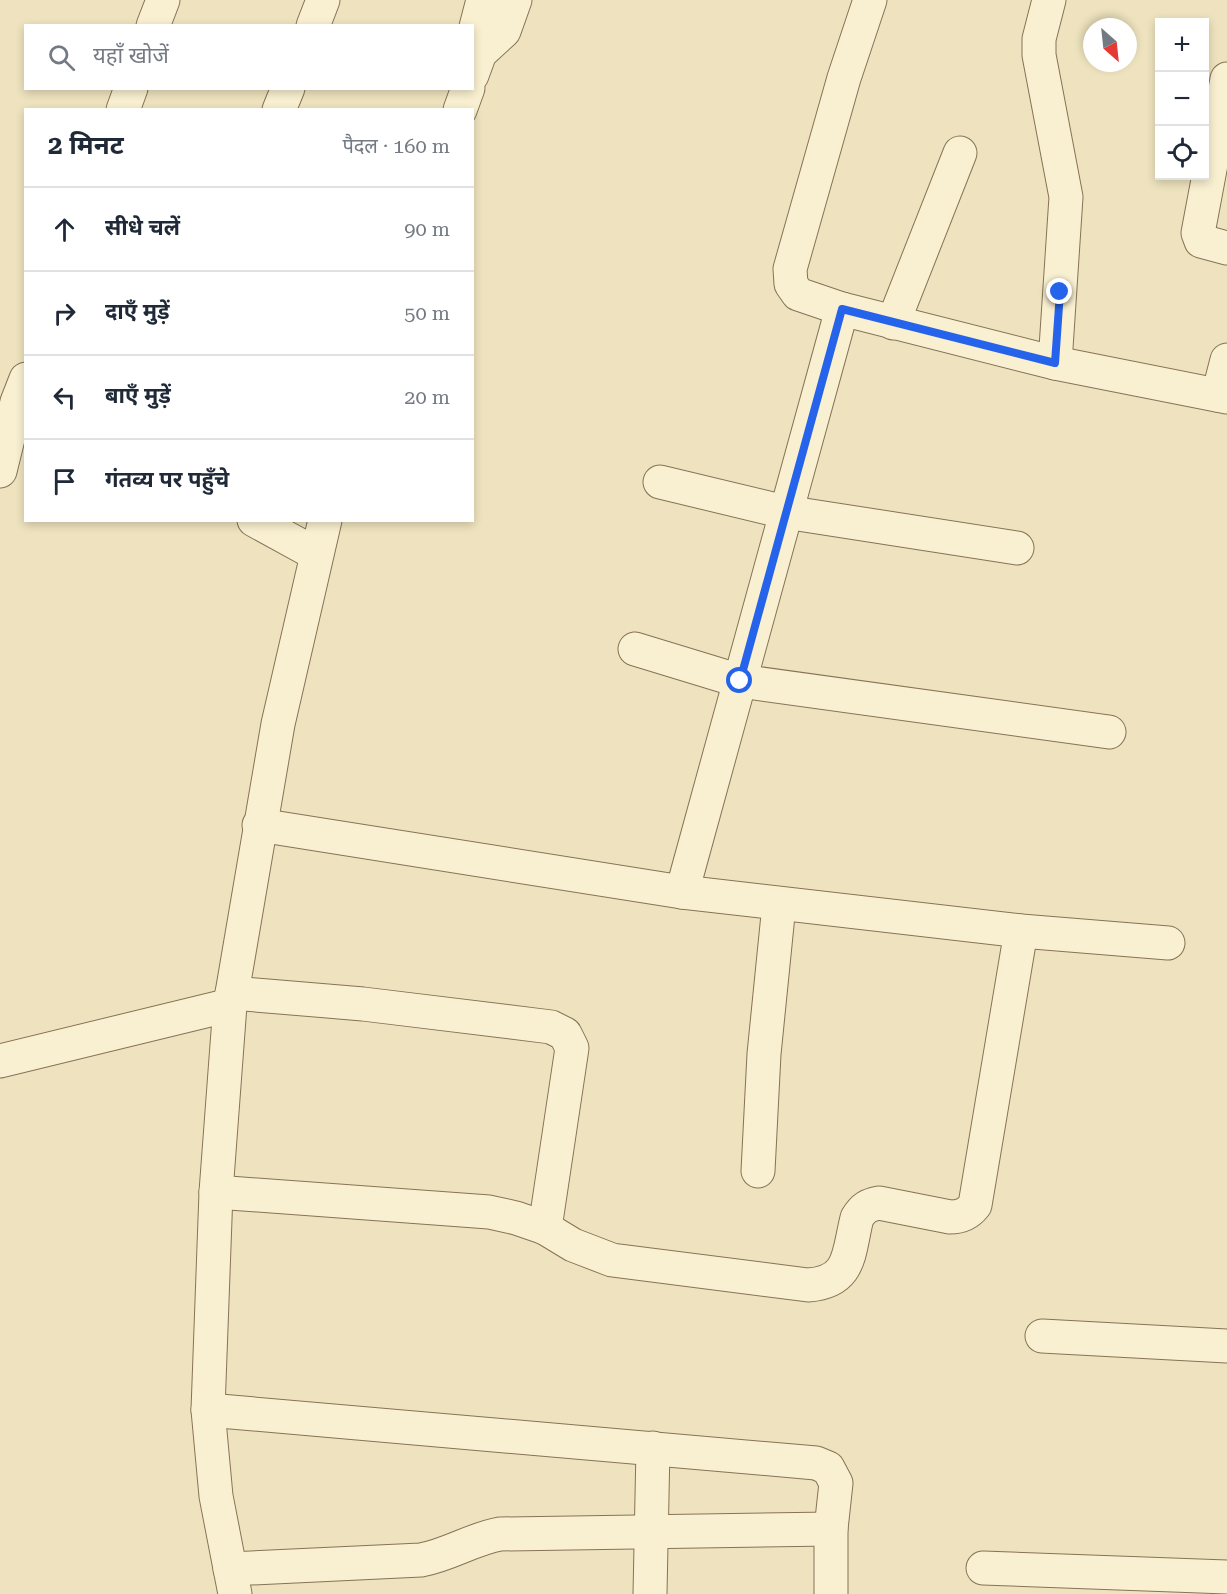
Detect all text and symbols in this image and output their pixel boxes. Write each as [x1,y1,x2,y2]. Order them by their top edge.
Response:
north arrow [1083,18,1137,72]
map controls [1155,18,1209,180]
button: + [1155,18,1209,72]
search box [24,24,474,90]
icon: search [45,41,78,74]
text: यहाँ खोजें [93,43,169,68]
button: − [1155,72,1209,126]
button: locate [1155,126,1209,180]
text: 2 मिनट [48,130,124,160]
text: पैदल · 160 m [342,134,450,158]
icon: ahead [48,213,81,246]
text: सीधे चलें [105,215,180,240]
text: 90 m [404,217,450,241]
route end [1046,278,1072,304]
icon: right [48,297,81,330]
text: दाएँ मुड़ें [105,299,170,324]
text: 50 m [404,301,450,325]
icon: left [48,381,81,414]
text: बाएँ मुड़ें [105,383,171,408]
text: 20 m [404,385,450,409]
icon: arrive [48,465,81,498]
text: गंतव्य पर पहुँचे [105,467,229,492]
route start [726,667,752,693]

